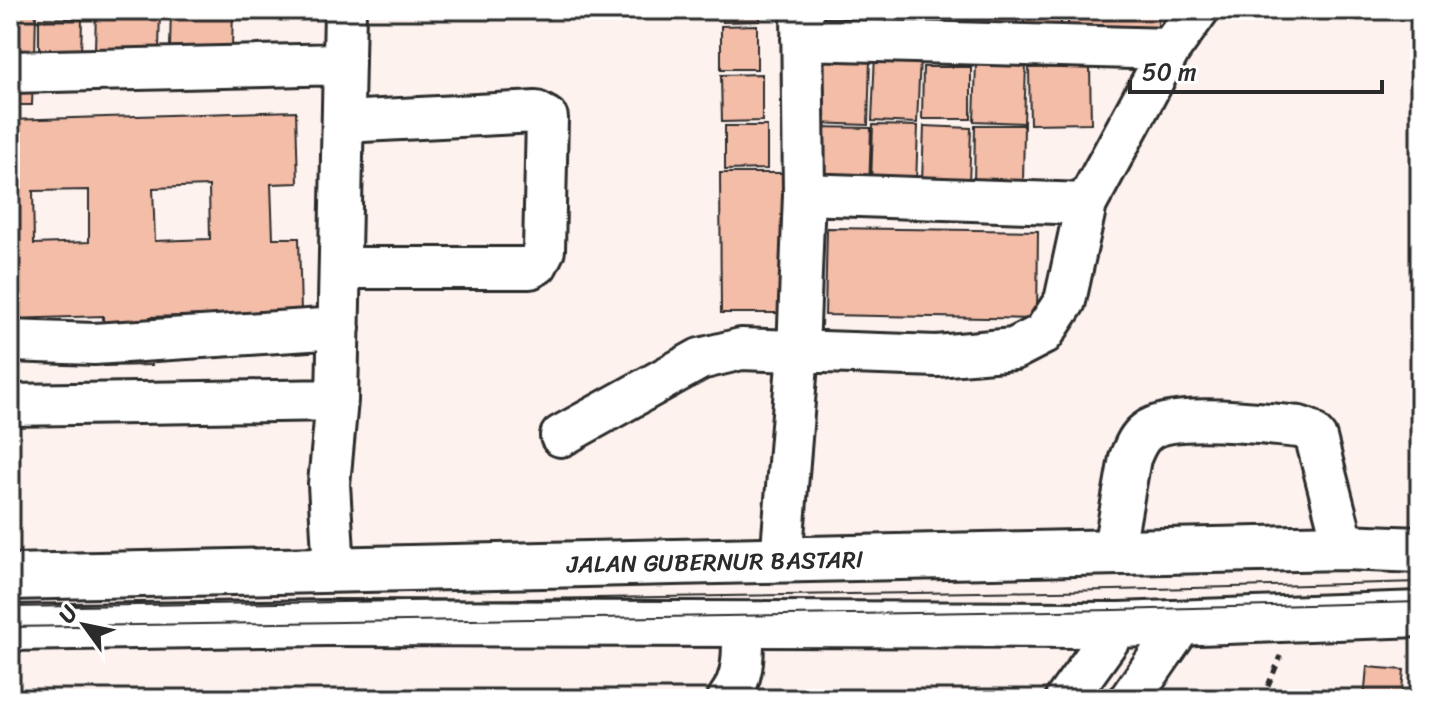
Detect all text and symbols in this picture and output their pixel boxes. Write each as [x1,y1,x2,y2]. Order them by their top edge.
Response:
scale bar [1130,44,1382,94]
text: 50 m [1142,51,1197,93]
street label: JALAN GUBERNUR BASTARI [565,538,864,586]
north arrow [44,585,124,665]
text: U [47,596,89,631]

